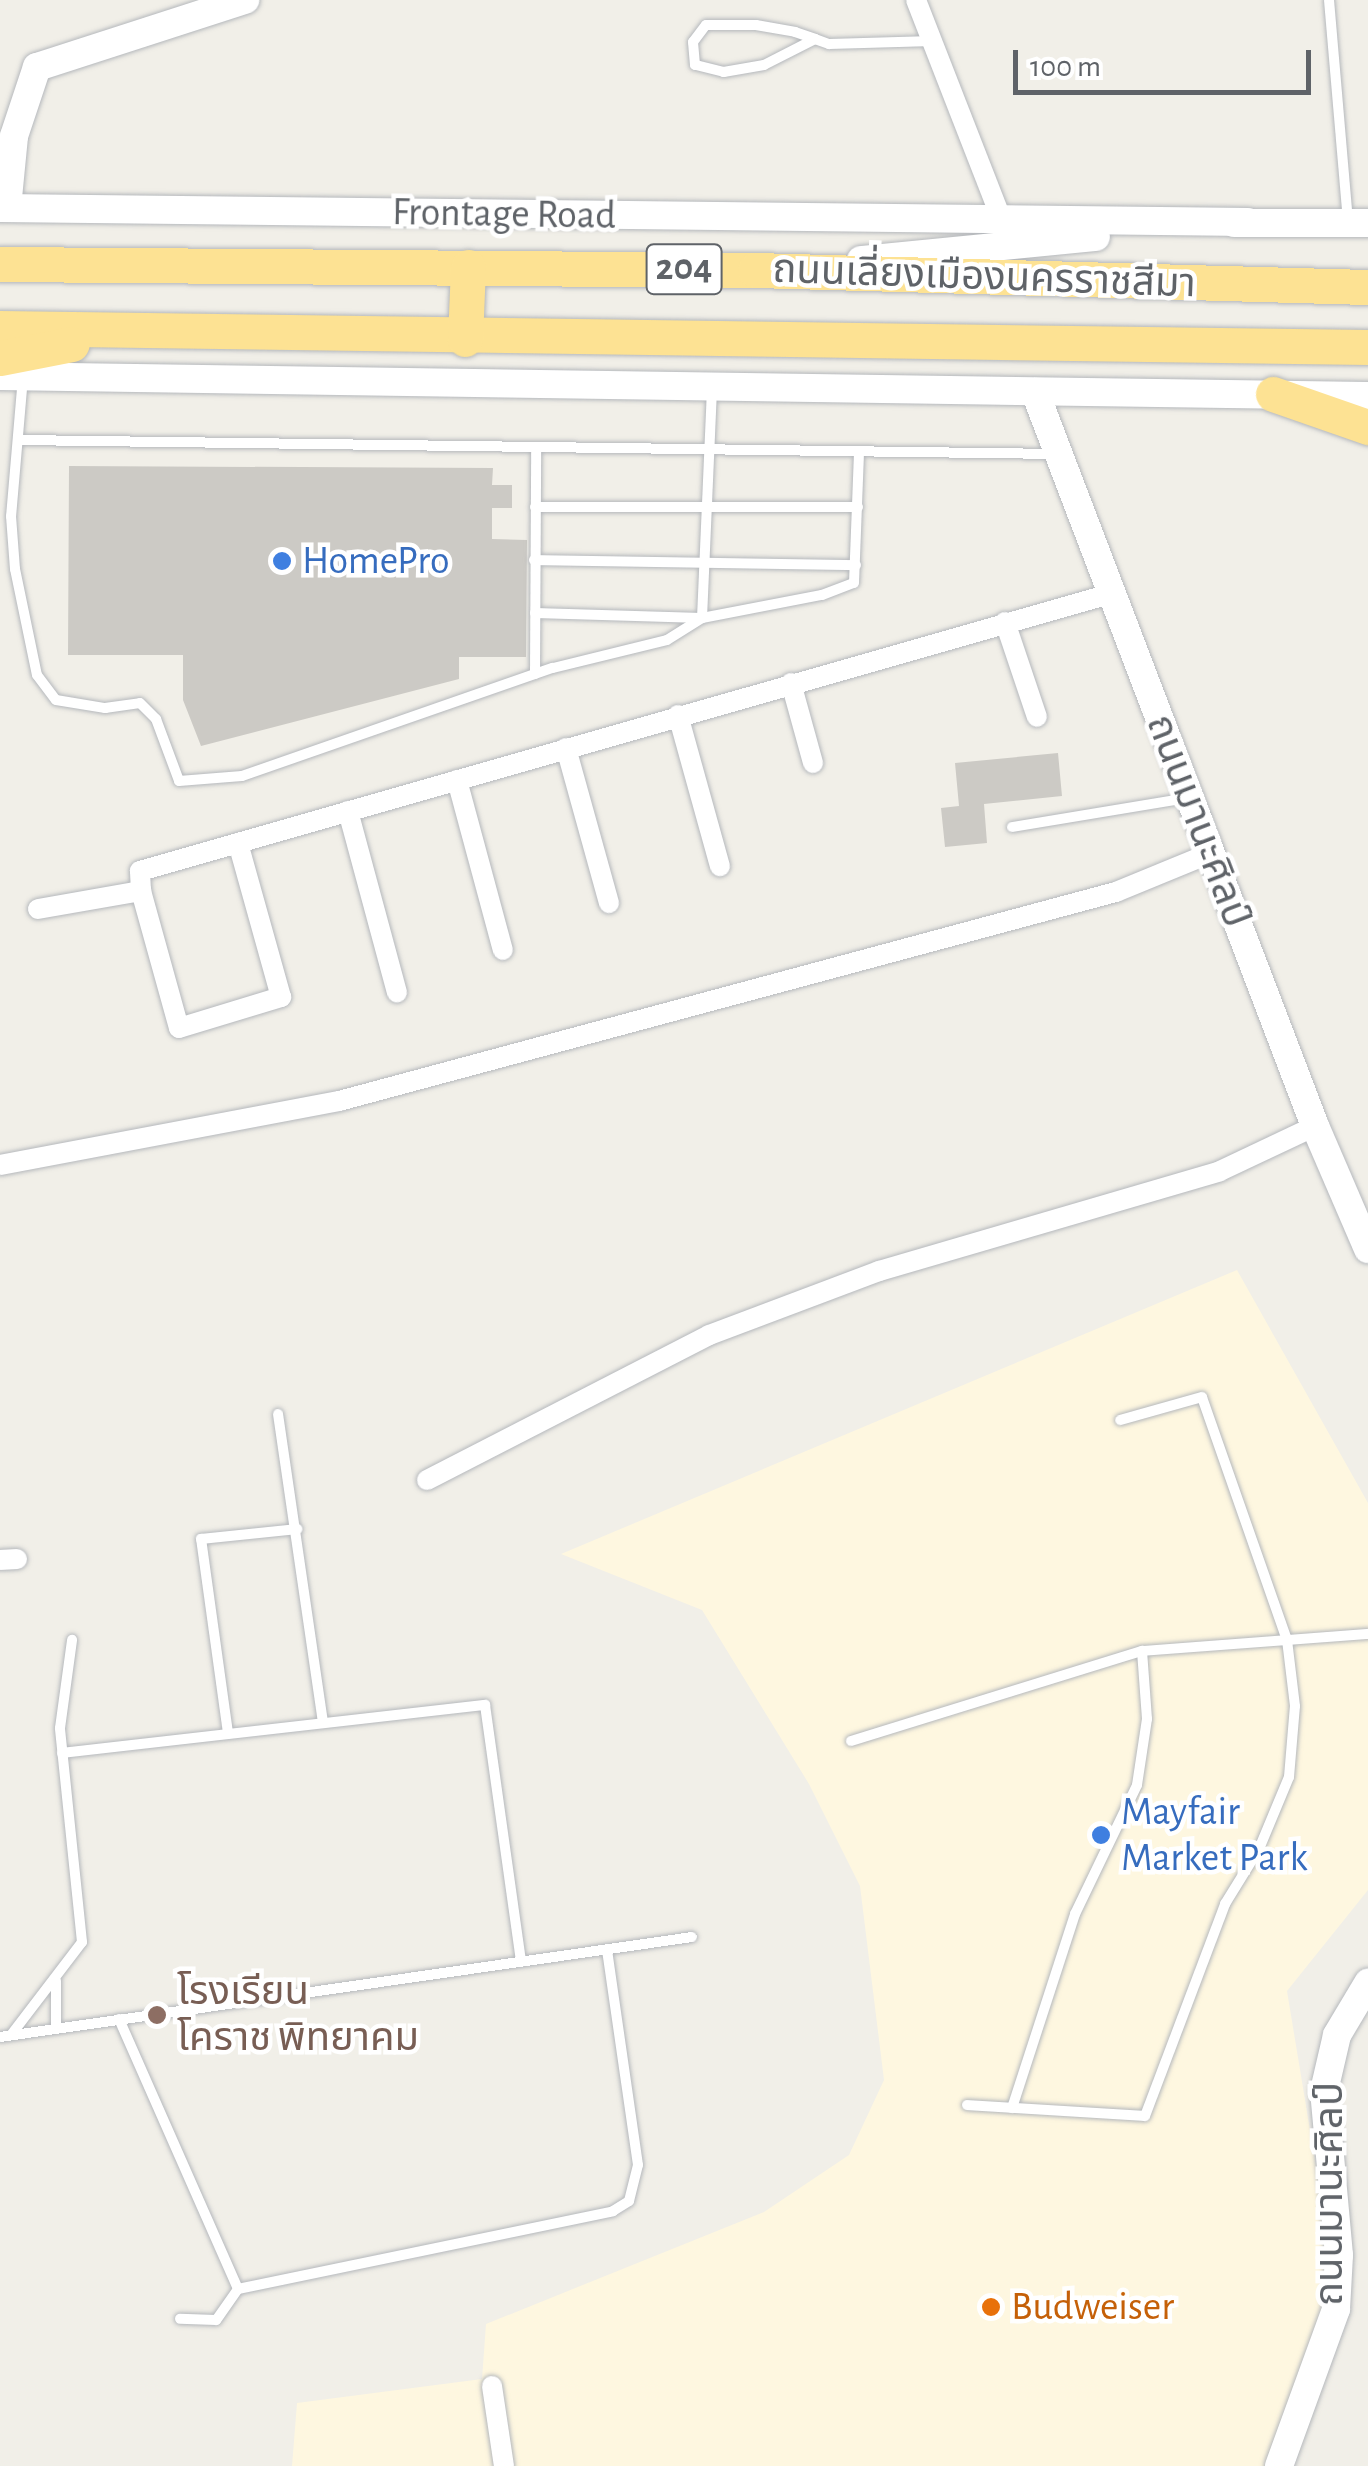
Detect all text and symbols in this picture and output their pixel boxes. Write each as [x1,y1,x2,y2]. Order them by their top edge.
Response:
scale bar [1018,30,1316,92]
text: 100 m [1030,52,1101,82]
street label: Frontage Road [392,188,616,240]
road number: 204 [644,236,724,302]
street label: ถนนเลี่ยงเมืองนครราชสีมา [772,246,1196,308]
place label: HomePro [302,537,450,585]
marker: HomePro [271,550,293,572]
street label: ถนนมานะศิลป์ [1135,708,1261,934]
place label: Mayfair Market Park [1121,1788,1308,1882]
marker: Mayfair Market Park [1090,1824,1112,1846]
place label: โรงเรียน โคราช พิทยาคม [177,1968,419,2062]
marker: โรงเรียน โคราช พิทยาคม [146,2004,168,2026]
street label: ถนนมานะศิลป์ [1306,2082,1354,2306]
place label: Budweiser [1011,2283,1174,2331]
marker: Budweiser [980,2296,1002,2318]

